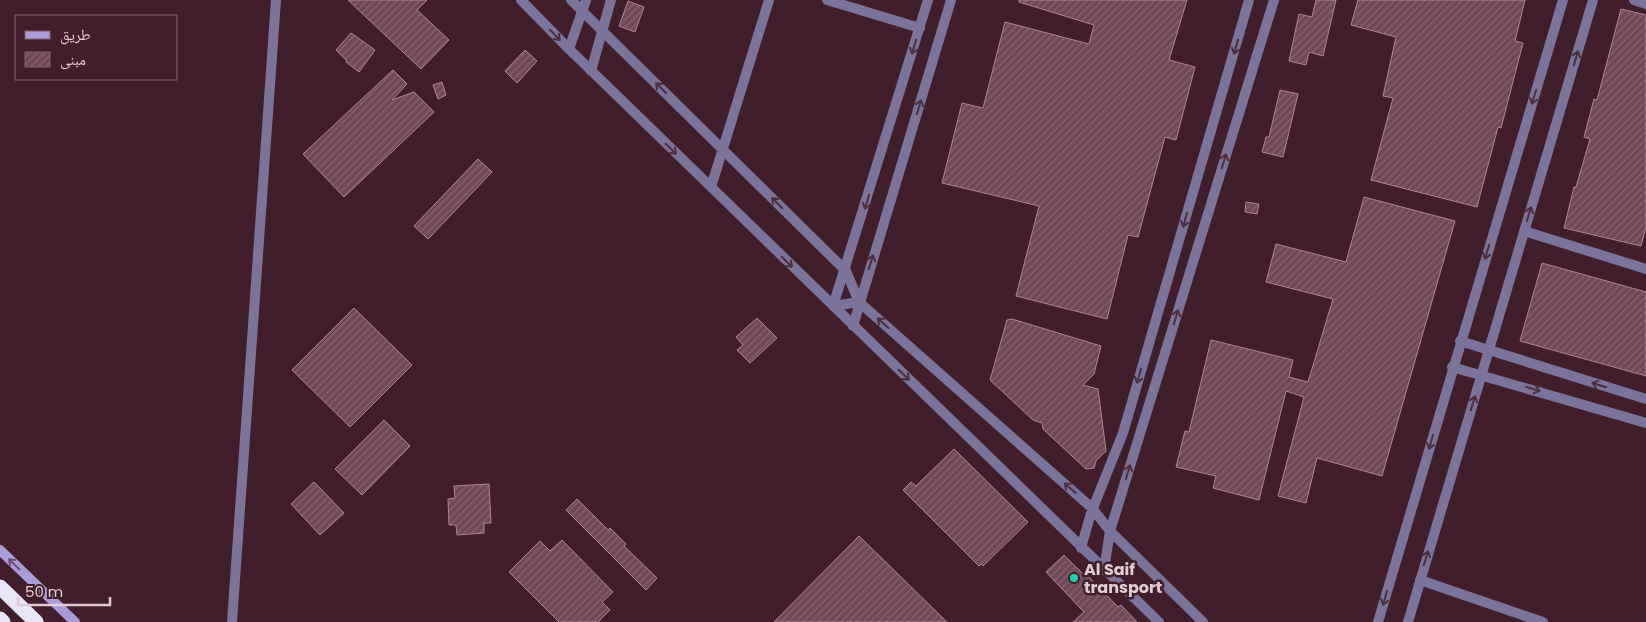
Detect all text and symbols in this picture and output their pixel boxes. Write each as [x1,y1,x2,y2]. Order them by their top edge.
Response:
legend [15,15,178,80]
text: طريق [60,24,91,45]
one-way arrow [548,29,561,41]
one-way arrow [909,38,918,54]
one-way arrow [1230,38,1240,54]
text: مبنى [60,49,86,70]
one-way arrow [1572,50,1581,66]
one-way arrow [655,82,667,94]
one-way arrow [1528,89,1538,105]
one-way arrow [914,99,924,115]
one-way arrow [664,142,676,154]
one-way arrow [1220,154,1230,170]
one-way arrow [861,194,871,210]
one-way arrow [771,197,783,209]
one-way arrow [1525,206,1535,222]
one-way arrow [1180,211,1190,227]
one-way arrow [1481,244,1491,260]
one-way arrow [867,255,877,271]
one-way arrow [781,256,794,268]
one-way arrow [1172,309,1182,325]
one-way arrow [876,317,889,329]
one-way arrow [1134,367,1144,383]
one-way arrow [898,369,910,381]
one-way arrow [1592,379,1608,389]
one-way arrow [1525,385,1541,395]
one-way arrow [1468,395,1478,411]
one-way arrow [1425,433,1435,449]
one-way arrow [1124,464,1134,480]
one-way arrow [1064,483,1077,494]
one-way arrow [1421,551,1431,567]
one-way arrow [8,558,21,570]
place label: Al Saif transport [1084,558,1162,599]
marker: Al Saif transport [1068,572,1080,584]
scale bar [18,574,110,606]
text: 50 m [25,581,63,602]
one-way arrow [1380,589,1390,605]

